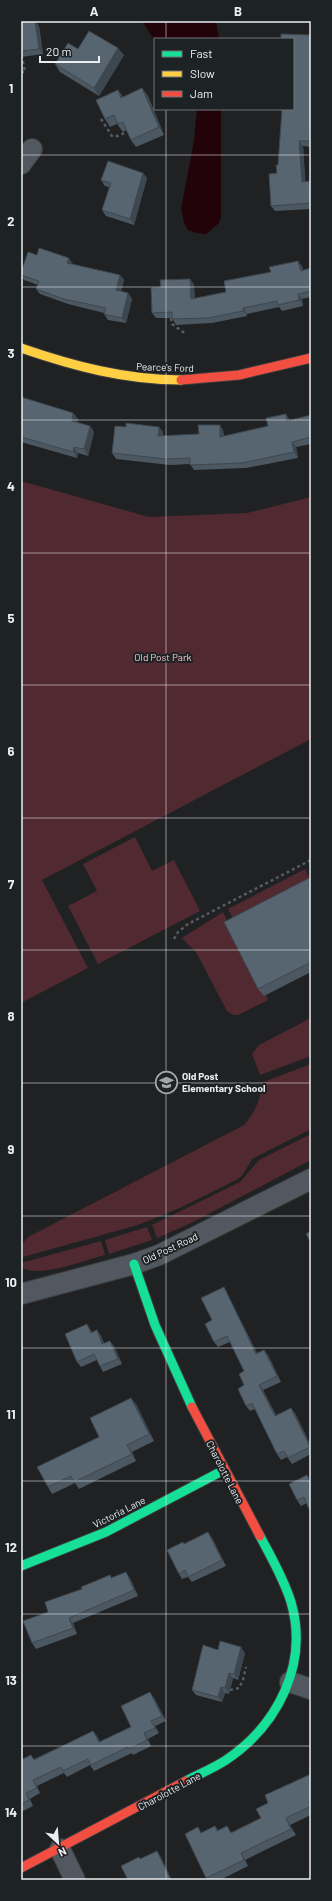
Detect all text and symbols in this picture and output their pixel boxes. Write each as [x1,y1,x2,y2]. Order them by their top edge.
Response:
text: A [90,3,99,19]
text: B [234,3,242,19]
scale bar [40,38,99,64]
legend [154,38,294,110]
text: 20 m [46,44,72,58]
text: Fast [190,46,213,60]
text: Slow [190,66,215,80]
text: 1 [9,80,13,96]
text: Jam [190,86,213,100]
text: 2 [7,213,15,229]
text: 3 [7,345,15,361]
street label: Pearce's Ford [136,360,194,374]
text: 4 [7,478,15,494]
text: 5 [7,610,15,626]
park label: Old Post Park [134,651,192,663]
text: 6 [8,743,15,759]
text: 7 [8,876,15,892]
text: 8 [7,1008,15,1024]
school or university icon: Old Post Elementary School [153,1069,179,1095]
place label: Old Post Elementary School [182,1070,265,1094]
text: 9 [8,1141,15,1157]
street label: Old Post Road [140,1230,200,1266]
text: 10 [5,1274,17,1290]
text: 11 [6,1406,16,1422]
street label: Charolotte Lane [204,1438,246,1506]
street label: Victoria Lane [91,1494,147,1530]
text: 12 [5,1539,17,1555]
text: 13 [5,1672,17,1688]
street label: Charolotte Lane [136,1769,202,1813]
text: 14 [5,1804,17,1820]
north arrow [38,1823,78,1863]
text: N [56,1845,69,1860]

